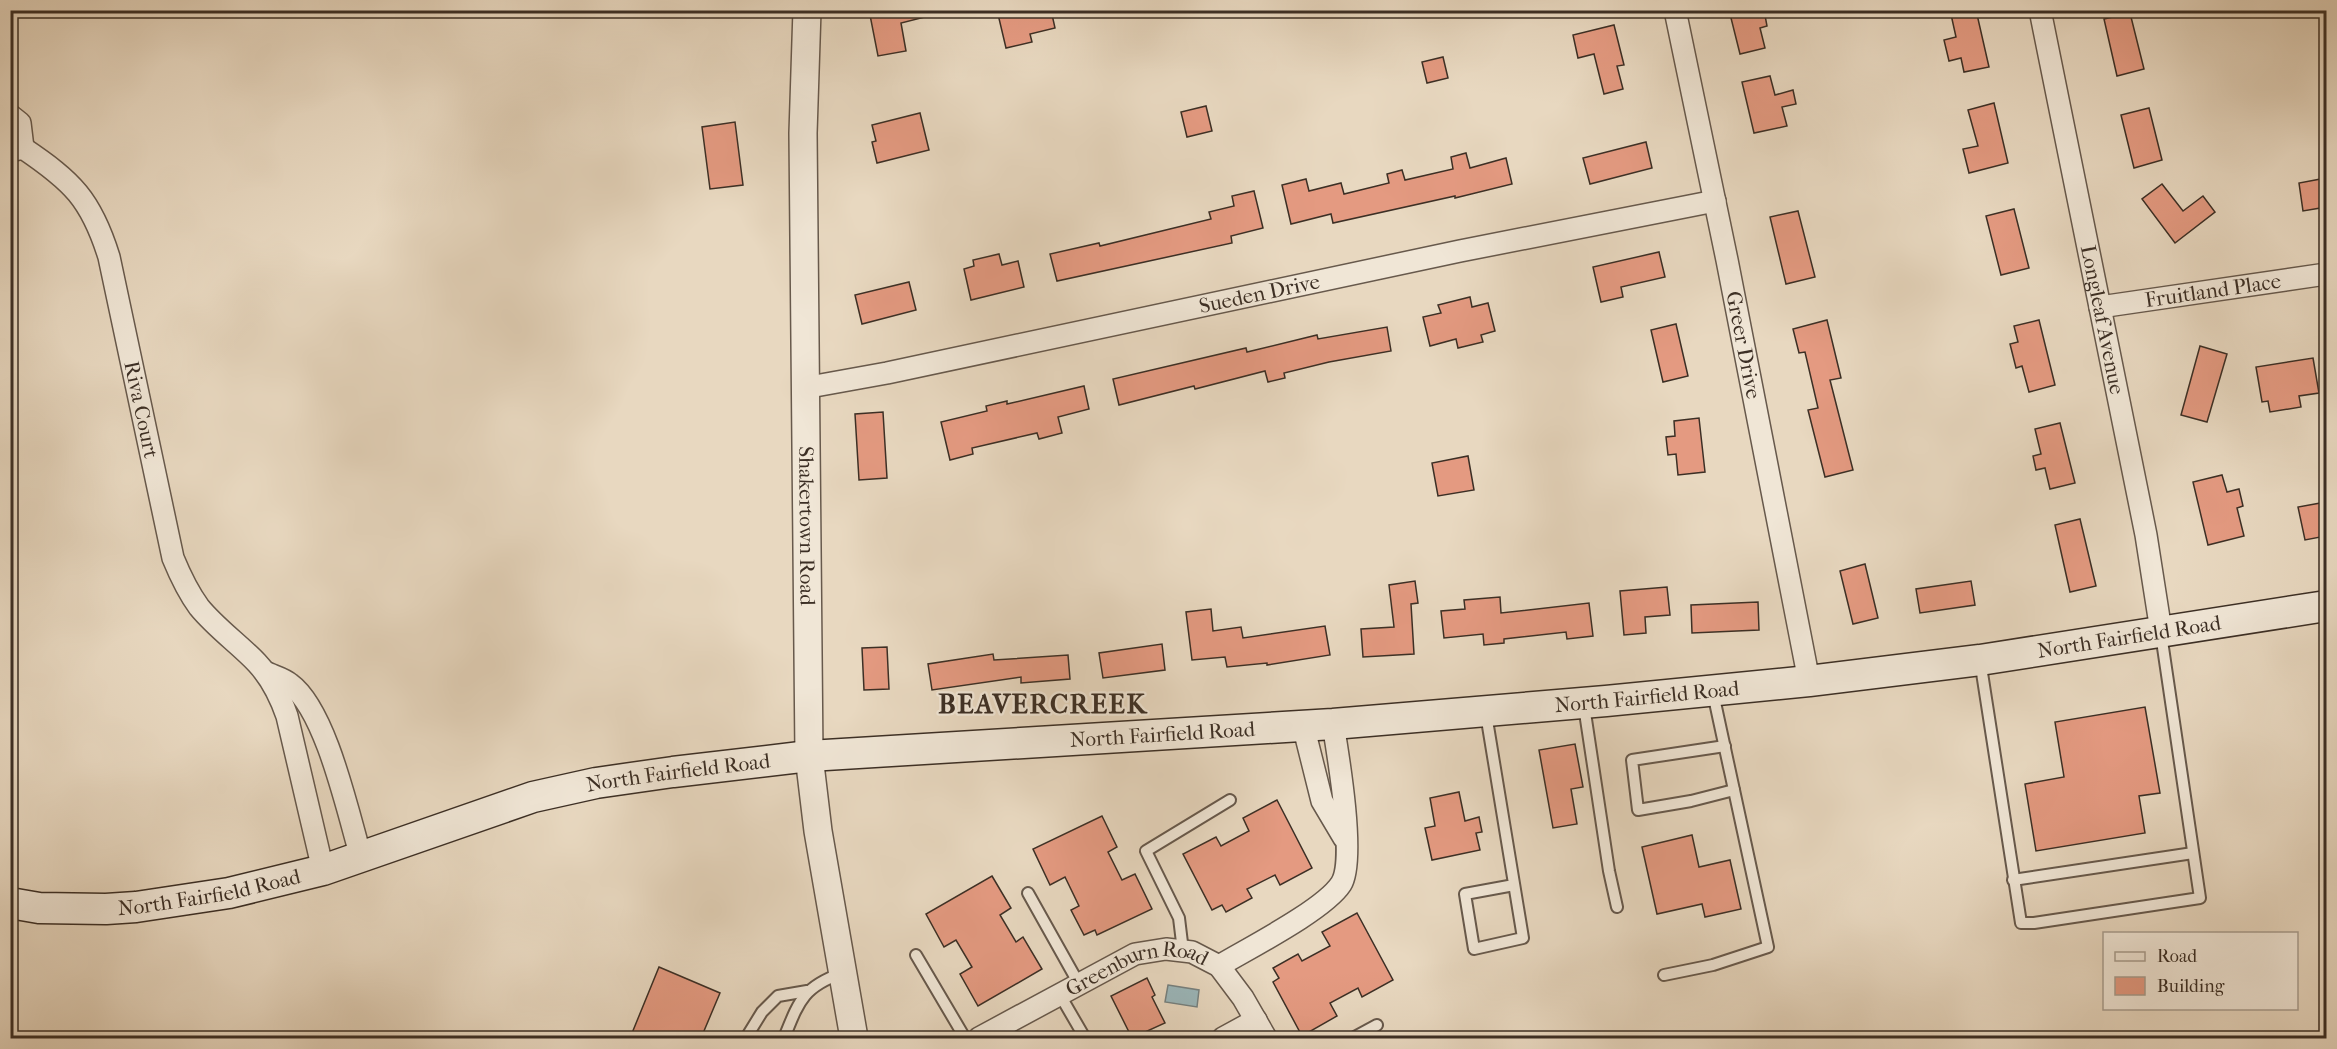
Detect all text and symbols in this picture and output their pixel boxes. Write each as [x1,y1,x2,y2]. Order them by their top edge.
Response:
street label: Longleaf Avenue [2076,243,2129,396]
street label: Sueden Drive [1197,269,1322,318]
street label: Fruitland Place [2143,269,2282,312]
street label: Greer Drive [1721,289,1766,401]
street label: Riva Court [119,359,164,461]
street label: Shakertown Road [794,446,820,606]
street label: North Fairfield Road [2036,610,2223,663]
street label: North Fairfield Road [1554,676,1741,717]
district label: BEAVERCREEK [938,688,1149,720]
street label: North Fairfield Road [1069,717,1256,752]
street label: North Fairfield Road [584,749,772,797]
street label: North Fairfield Road [117,864,303,920]
legend [2103,932,2298,1010]
street label: Greenburn Road [1061,937,1213,1001]
text: Road [2157,946,2197,967]
text: Building [2157,976,2225,997]

